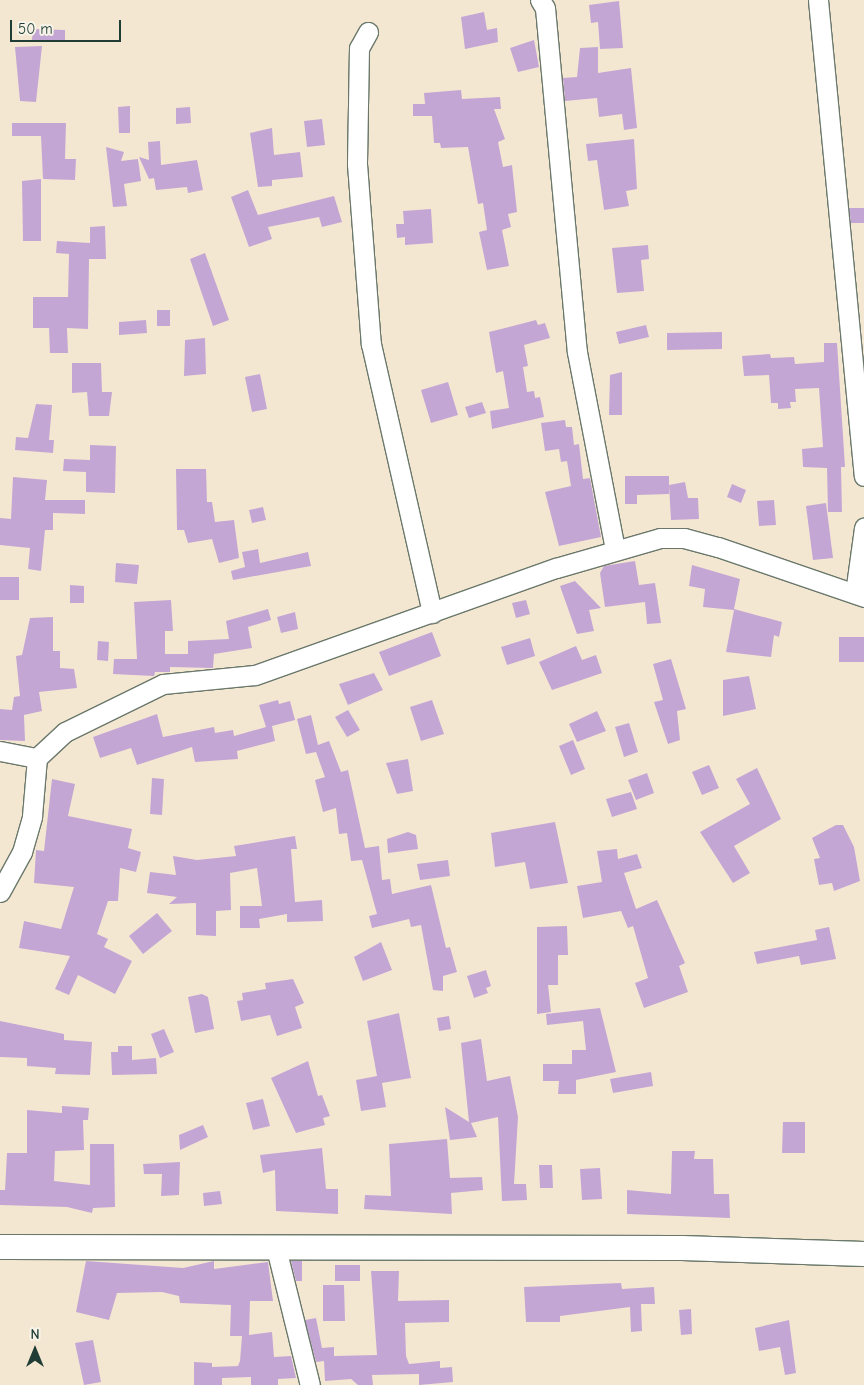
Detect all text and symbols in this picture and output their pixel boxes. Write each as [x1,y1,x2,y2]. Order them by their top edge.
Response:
scale bar [12,10,124,42]
text: 50 m [18,20,53,38]
north arrow [10,1325,60,1375]
text: N [30,1326,40,1343]

